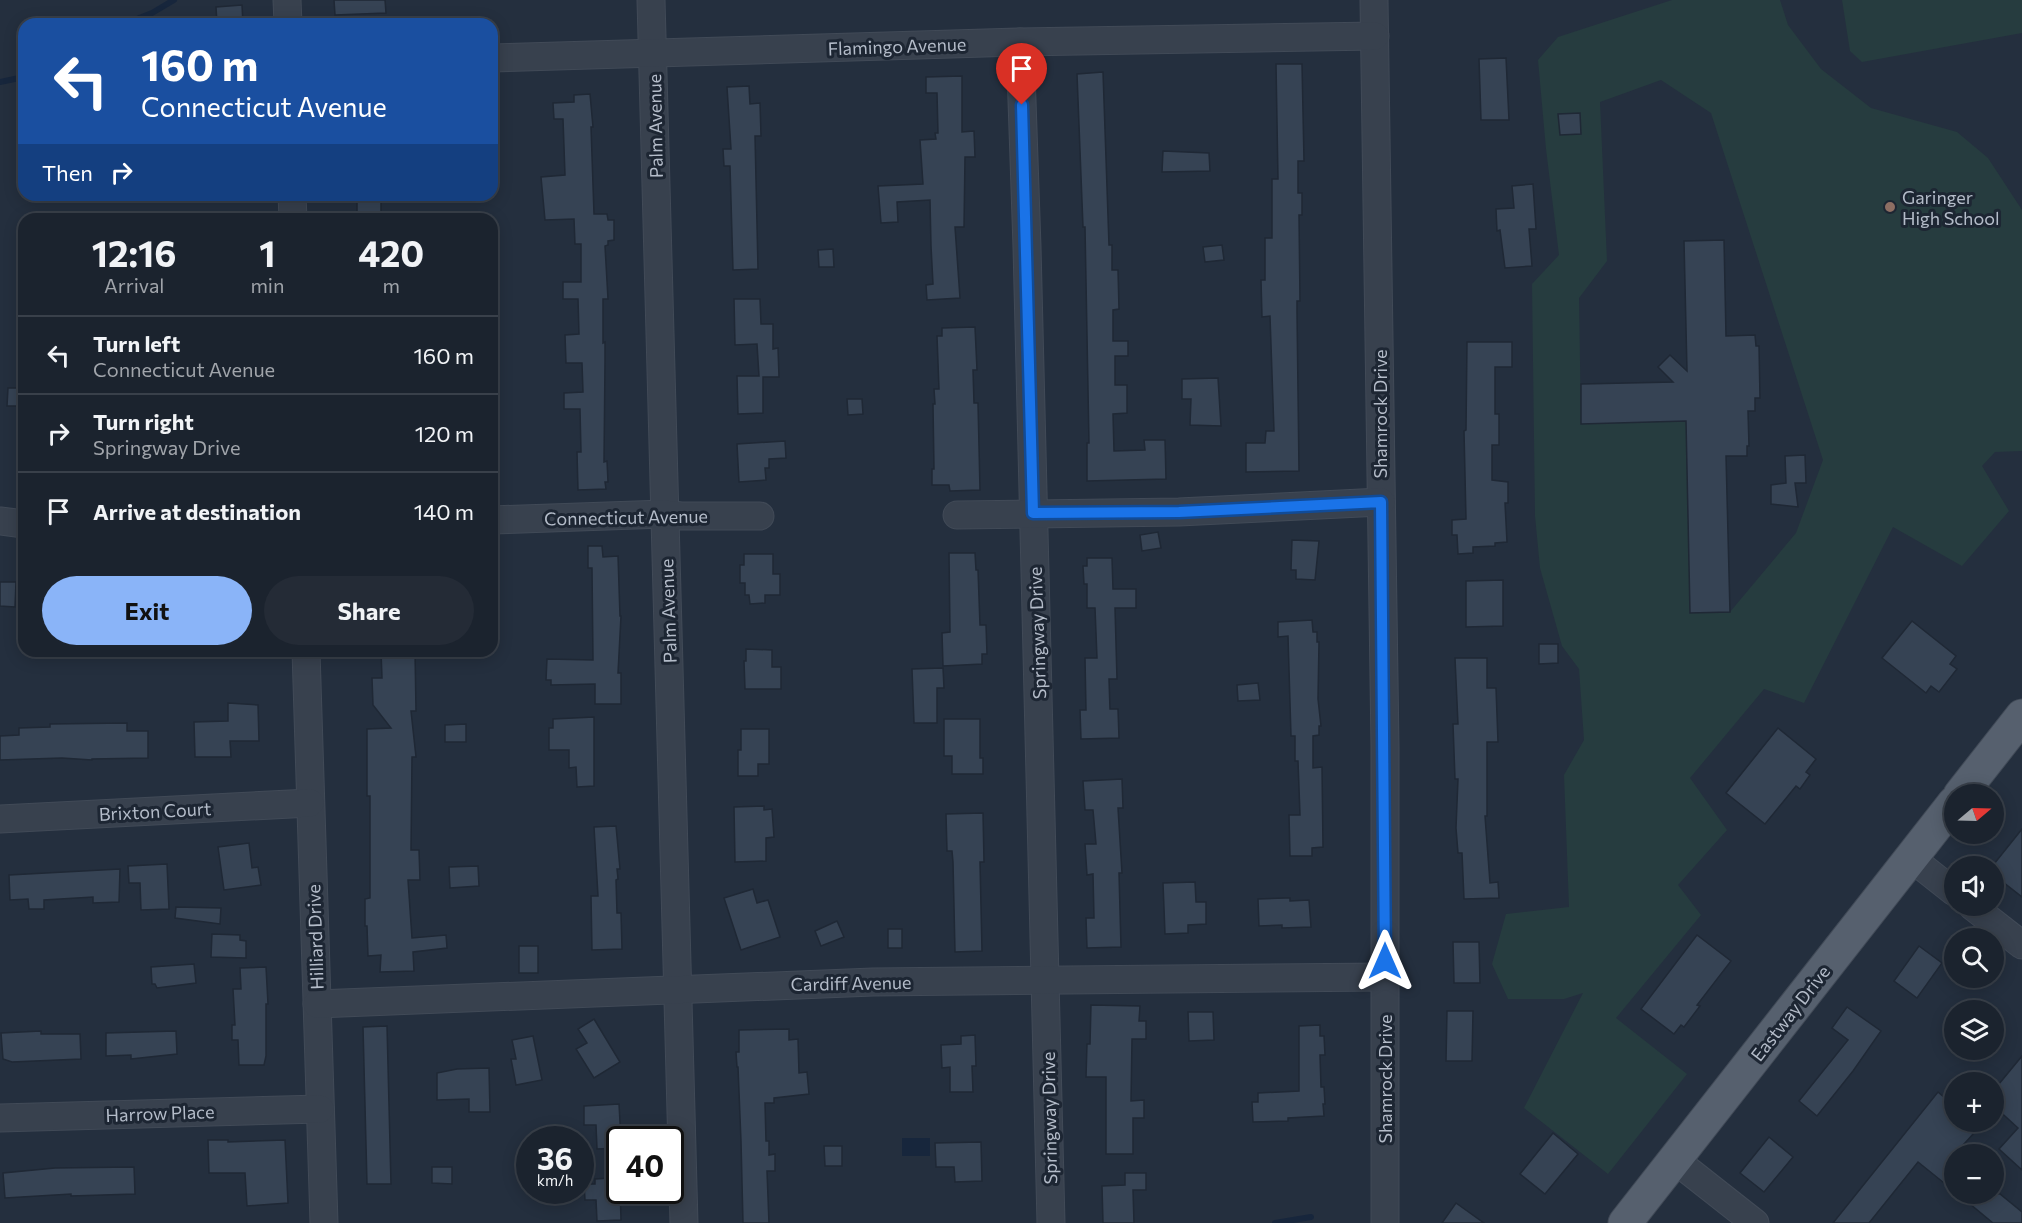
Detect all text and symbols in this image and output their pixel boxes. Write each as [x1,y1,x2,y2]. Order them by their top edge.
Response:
street label: Flamingo Avenue [827,33,967,59]
text: 160 m [141,38,259,90]
icon: left [42,42,120,120]
pin [996,43,1047,105]
icon: arrive [1005,52,1038,85]
street label: Palm Avenue [643,74,667,178]
text: Connecticut Avenue [141,90,387,123]
icon: right [105,156,138,189]
text: Then [42,159,93,186]
place label: Garinger High School [1902,186,2000,229]
marker: Garinger High School [1883,200,1897,214]
text: 12:16 [92,230,177,274]
text: 1 [259,230,276,274]
text: 420 [358,230,424,274]
text: Arrival [104,273,164,297]
text: min [250,273,284,297]
text: m [382,273,400,297]
text: Turn left [93,330,180,357]
icon: left [42,339,75,372]
text: 160 m [413,342,474,369]
street label: Shamrock Drive [1369,349,1391,479]
text: Connecticut Avenue [93,357,275,381]
text: Turn right [93,408,194,435]
icon: right [42,417,75,450]
text: 120 m [415,420,474,447]
text: Springway Drive [93,435,241,459]
icon: arrive [42,495,75,528]
text: Arrive at destination [93,498,301,525]
text: 140 m [414,498,474,525]
street label: Connecticut Avenue [544,505,708,529]
street label: Palm Avenue [655,558,681,664]
street label: Springway Drive [1024,566,1050,700]
button: Exit [42,576,252,645]
button: Share [264,576,474,645]
north arrow [1944,784,2004,844]
map controls [1944,784,2004,1204]
street label: Brixton Court [98,797,212,825]
button: sound [1944,856,2004,916]
street label: Hilliard Drive [302,884,328,990]
button: search [1944,928,2004,988]
position arrow [1353,929,1417,993]
street label: Eastway Drive [1746,961,1834,1065]
street label: Cardiff Avenue [790,971,912,995]
button: layers [1944,1000,2004,1060]
street label: Shamrock Drive [1374,1014,1396,1144]
street label: Springway Drive [1037,1051,1061,1185]
button: + [1944,1072,2004,1132]
street label: Harrow Place [105,1100,215,1126]
speed limit sign: 40 [606,1126,684,1204]
text: 36 [537,1139,573,1176]
button: − [1944,1144,2004,1204]
text: km/h [537,1171,573,1189]

